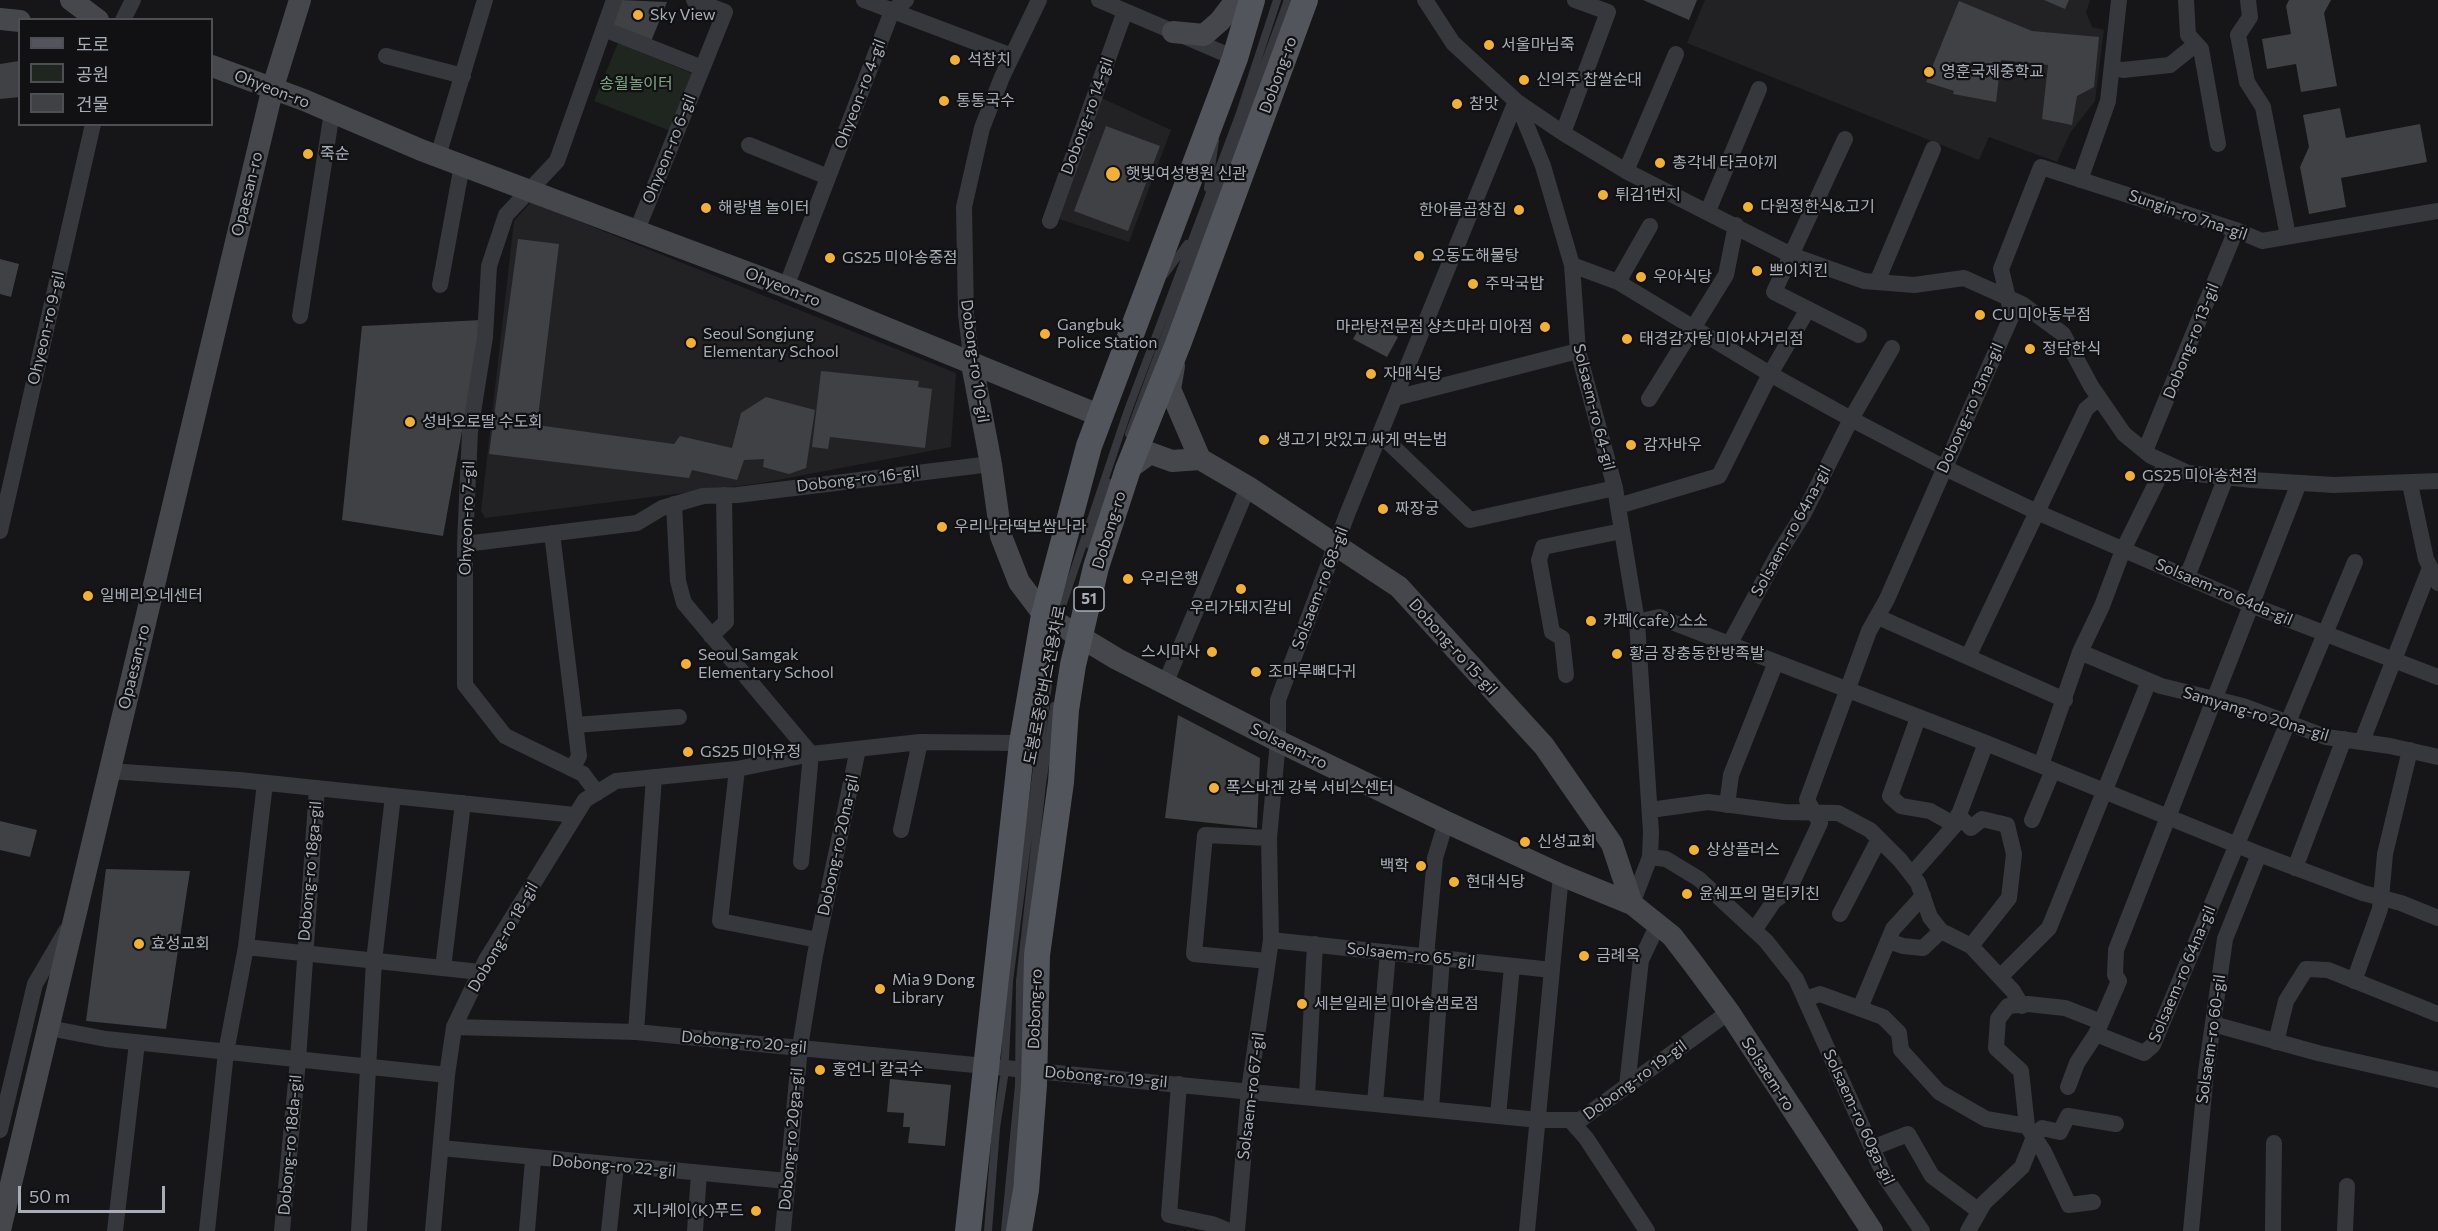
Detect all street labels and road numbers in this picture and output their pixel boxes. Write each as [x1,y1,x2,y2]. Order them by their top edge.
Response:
street label: Dobong-ro [1255,34,1301,116]
street label: Ohyeon-ro 4-gil [830,36,890,152]
street label: Dobong-ro 14-gil [1057,55,1117,177]
street label: Ohyeon-ro [231,66,313,112]
street label: Ohyeon-ro 6-gil [638,92,700,206]
street label: Opaesan-ro [227,150,267,238]
street label: Sungin-ro 7na-gil [2126,186,2250,244]
street label: Ohyeon-ro [742,263,824,311]
street label: Ohyeon-ro 9-gil [24,269,68,387]
street label: Dobong-ro 13-gil [2159,280,2223,402]
street label: Dobong-ro 10-gil [957,298,993,424]
street label: Dobong-ro 13na-gil [1933,340,2007,476]
street label: Solsaem-ro 64-gil [1569,342,1619,472]
street label: Ohyeon-ro 7-gil [455,460,479,576]
street label: Dobong-ro 16-gil [796,462,920,496]
street label: Solsaem-ro 64na-gil [1747,462,1835,600]
street label: Dobong-ro [1088,489,1130,571]
street label: Solsaem-ro 68-gil [1288,524,1352,652]
street label: Solsaem-ro 64da-gil [2153,554,2295,630]
road number: 51 [1074,587,1104,611]
street label: Dobong-ro 15-gil [1405,595,1501,699]
street label: 도봉로중앙버스전용차로 [1020,604,1070,766]
street label: Opaesan-ro [114,623,154,711]
street label: Samyang-ro 20na-gil [2181,683,2331,745]
street label: Solsaem-ro [1247,719,1331,773]
street label: Dobong-ro 20na-gil [814,773,862,917]
street label: Dobong-ro 18ga-gil [294,800,326,942]
street label: Dobong-ro 18-gil [464,879,542,995]
street label: Solsaem-ro 64na-gil [2144,903,2220,1045]
street label: Solsaem-ro 65-gil [1346,939,1476,971]
street label: Dobong-ro [1024,969,1046,1049]
street label: Solsaem-ro 60-gil [2192,973,2230,1105]
street label: Dobong-ro 20-gil [680,1027,808,1057]
street label: Solsaem-ro 67-gil [1234,1031,1268,1161]
street label: Solsaem-ro [1737,1034,1799,1114]
street label: Dobong-ro 19-gil [1579,1036,1691,1124]
street label: Solsaem-ro 60ga-gil [1819,1046,1899,1188]
street label: Dobong-ro 19-gil [1044,1062,1168,1092]
street label: Dobong-ro 20ga-gil [775,1067,807,1211]
street label: Dobong-ro 18da-gil [274,1074,306,1216]
street label: Dobong-ro 22-gil [551,1151,677,1181]

